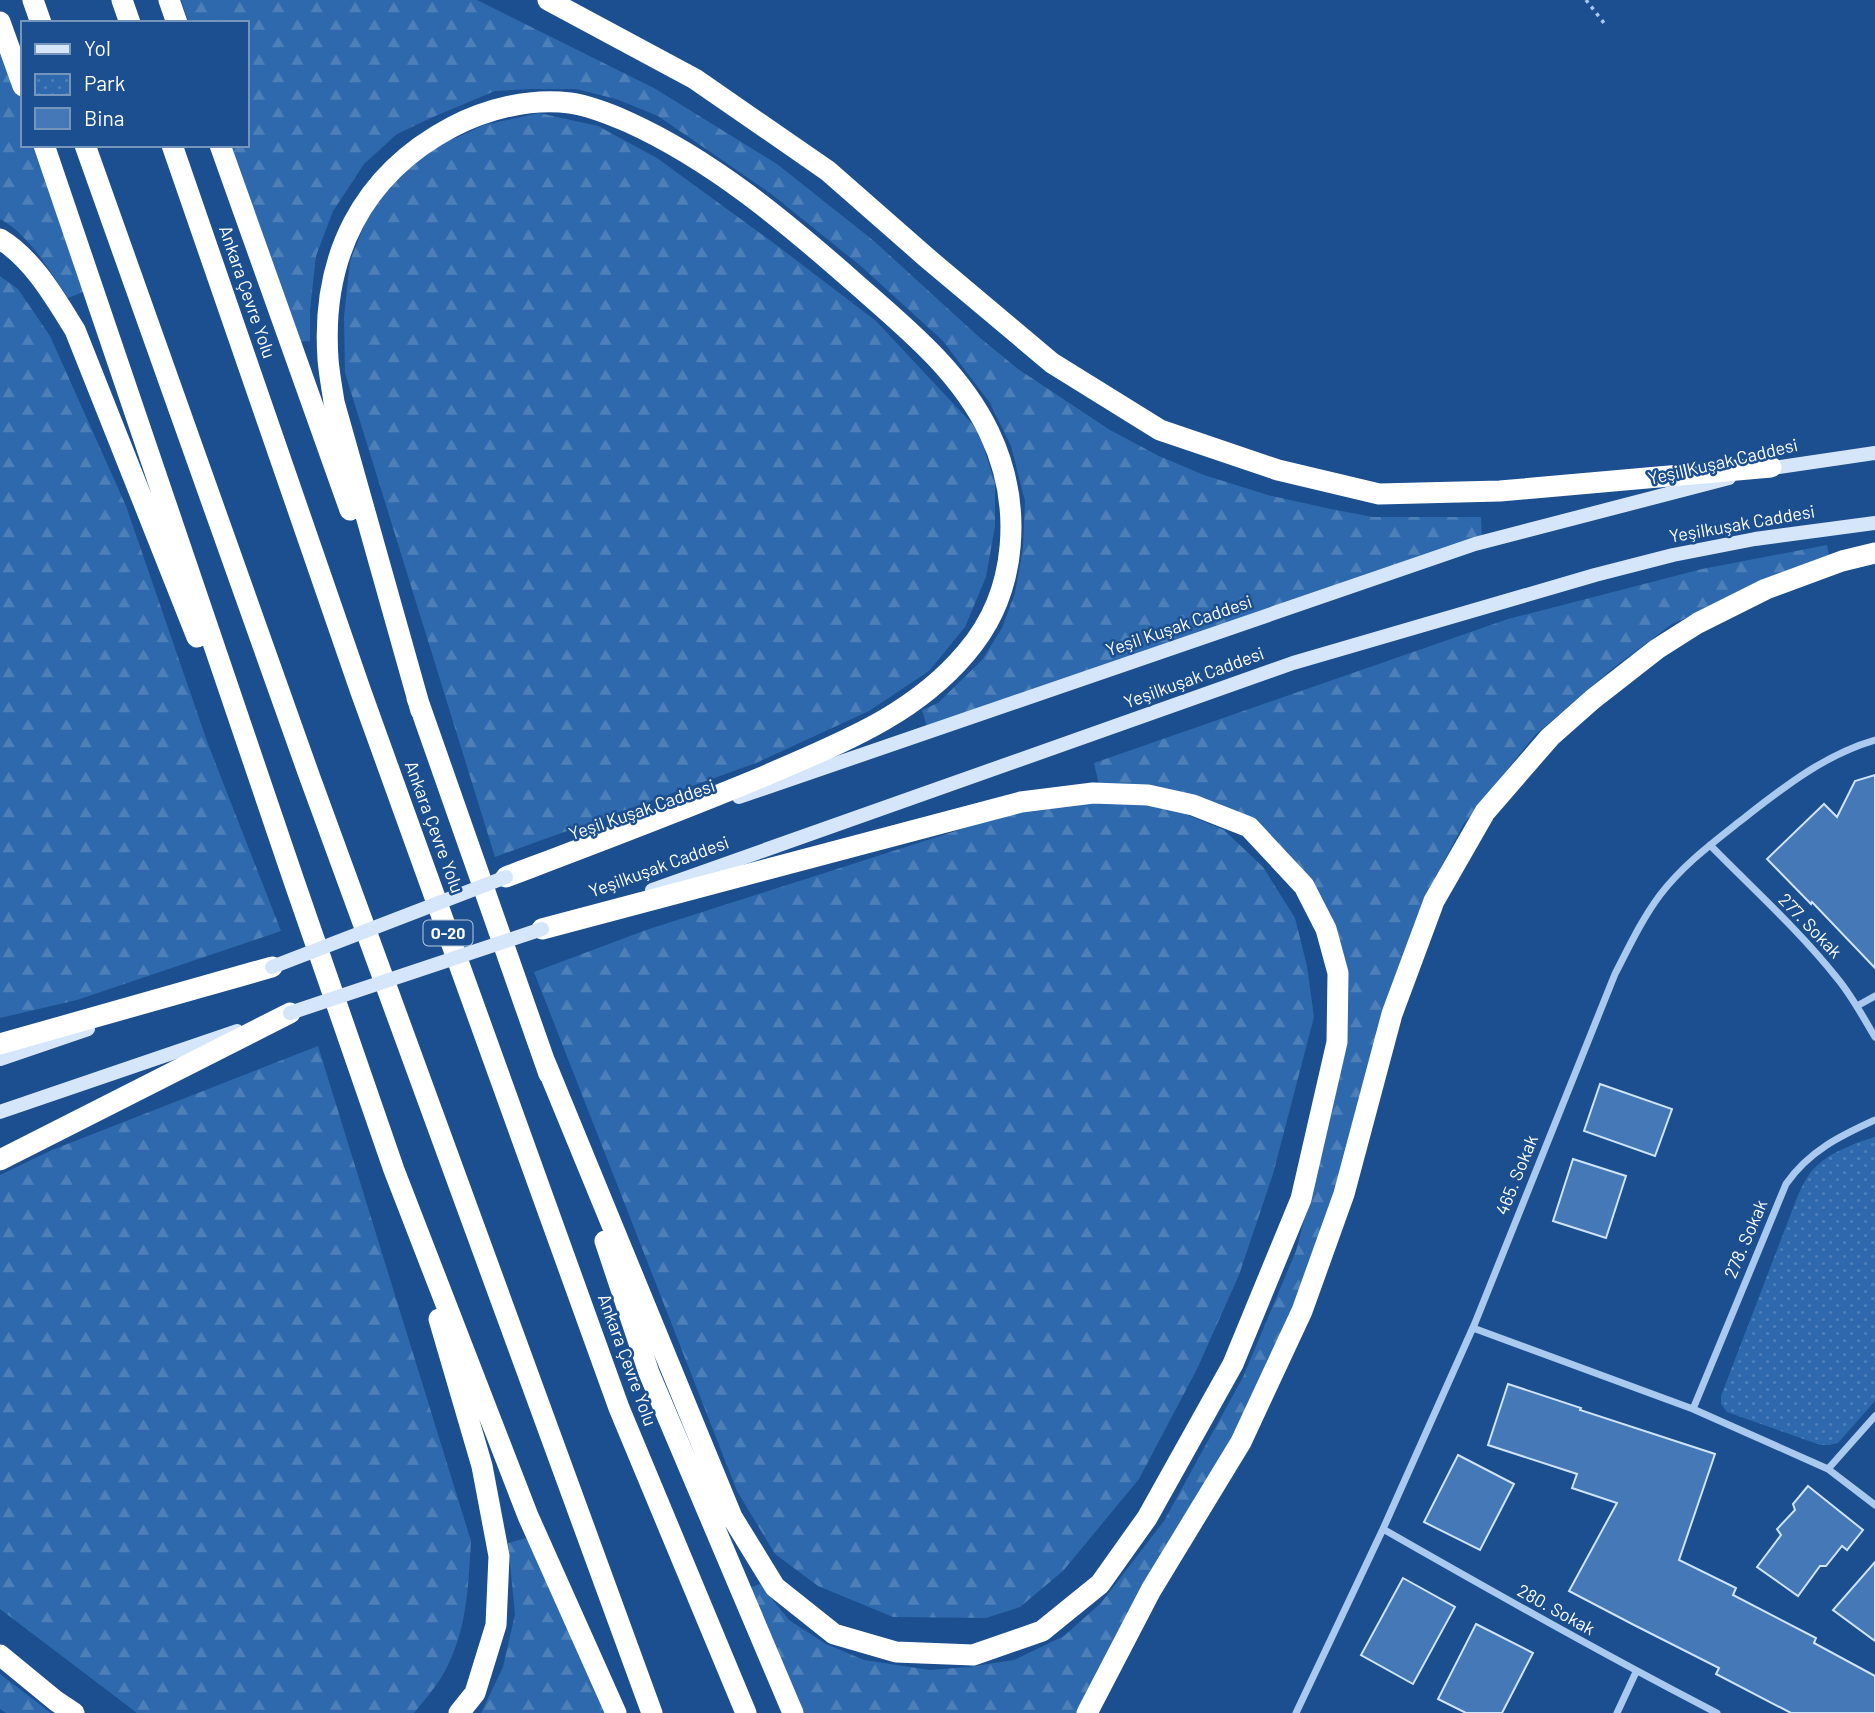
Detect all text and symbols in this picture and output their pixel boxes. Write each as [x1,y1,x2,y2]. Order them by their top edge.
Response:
legend [21,21,248,147]
text: Yol [84,35,111,60]
text: Park [84,70,125,95]
text: Bina [84,105,125,130]
street label: Ankara Çevre Yolu [215,222,281,361]
street label: Yeşil Kuşak Caddesi [1646,433,1800,489]
street label: Yeşilkuşak Caddesi [1667,499,1816,547]
street label: Yeşil Kuşak Caddesi [1103,590,1255,660]
street label: Yeşilkuşak Caddesi [1121,641,1267,713]
street label: Ankara Çevre Yolu [401,758,469,896]
street label: Yeşil Kuşak Caddesi [566,774,718,844]
street label: Yeşilkuşak Caddesi [586,830,732,902]
street label: 277. Sokak [1774,888,1847,962]
road number: O-20 [424,920,472,945]
street label: 465. Sokak [1490,1131,1542,1218]
street label: 278. Sokak [1719,1196,1772,1281]
street label: Ankara Çevre Yolu [594,1291,662,1429]
street label: 280. Sokak [1514,1579,1599,1639]

